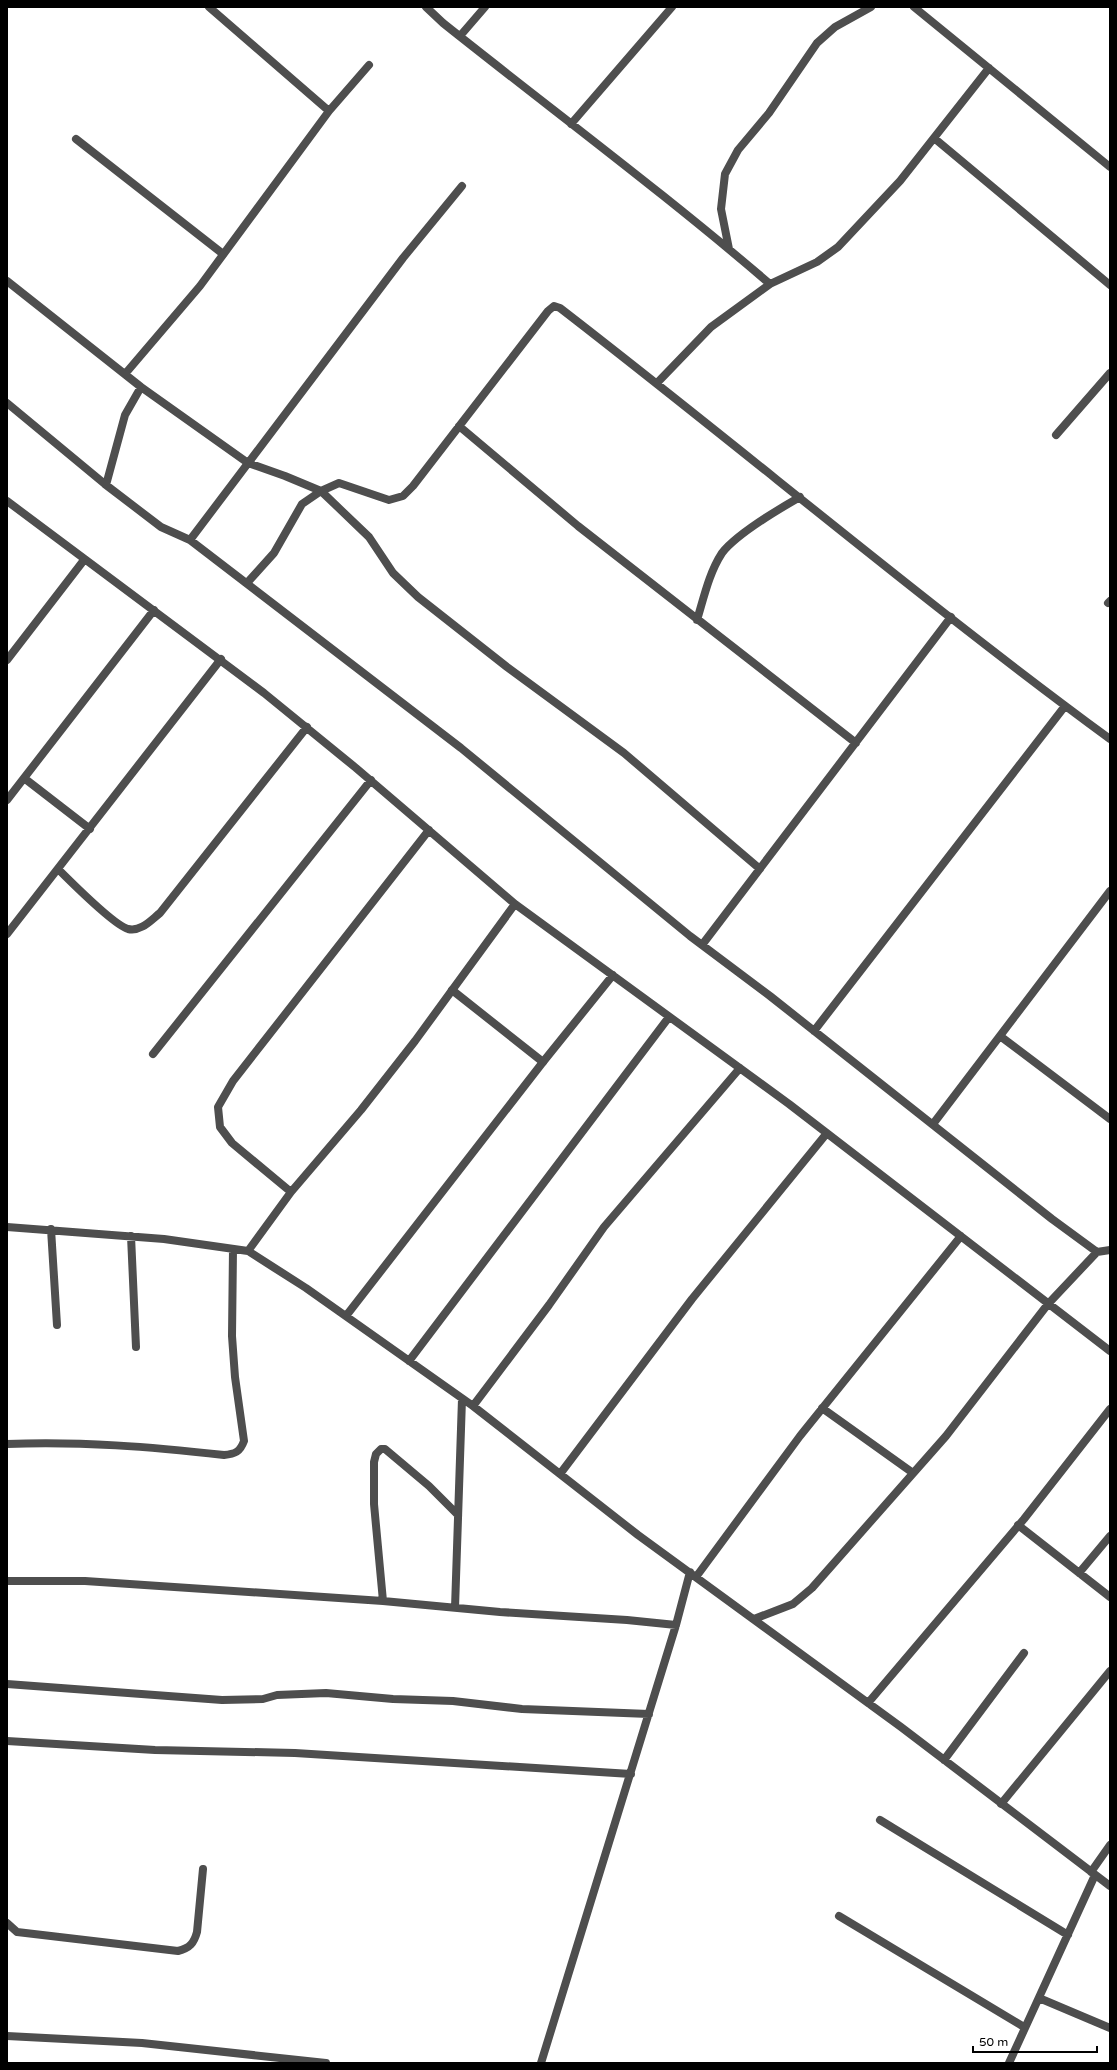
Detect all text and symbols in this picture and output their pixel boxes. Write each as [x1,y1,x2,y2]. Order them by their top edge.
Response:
scale bar [973,2028,1097,2054]
text: 50 m [979,2035,1008,2049]

